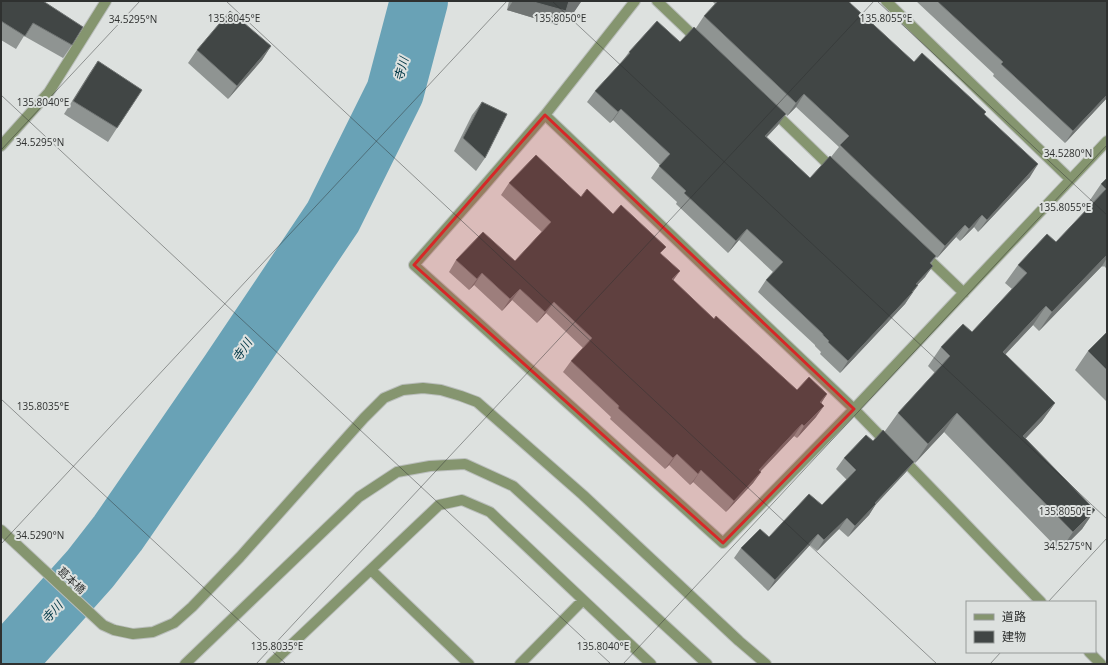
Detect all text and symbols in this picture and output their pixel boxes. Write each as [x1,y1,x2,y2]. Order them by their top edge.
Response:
text: 135.8045°E [208,11,260,25]
text: 135.8050°E [534,11,586,25]
text: 135.8055°E [860,11,912,25]
text: 34.5295°N [109,12,157,26]
water label: 寺川 [390,53,413,83]
text: 135.8040°E [17,95,69,109]
text: 34.5295°N [16,135,64,149]
text: 34.5280°N [1044,146,1092,160]
text: 135.8055°E [1039,200,1091,214]
water label: 寺川 [228,334,257,365]
text: 135.8035°E [17,399,69,413]
text: 135.8050°E [1039,504,1091,518]
text: 34.5290°N [16,528,64,542]
text: 34.5275°N [1044,539,1092,553]
street label: 葛本橋 [55,563,89,597]
water label: 寺川 [38,596,68,627]
legend [966,601,1096,653]
text: 道路 [1002,608,1026,625]
text: 建物 [1002,628,1026,645]
text: 135.8035°E [251,639,303,653]
text: 135.8040°E [577,639,629,653]

